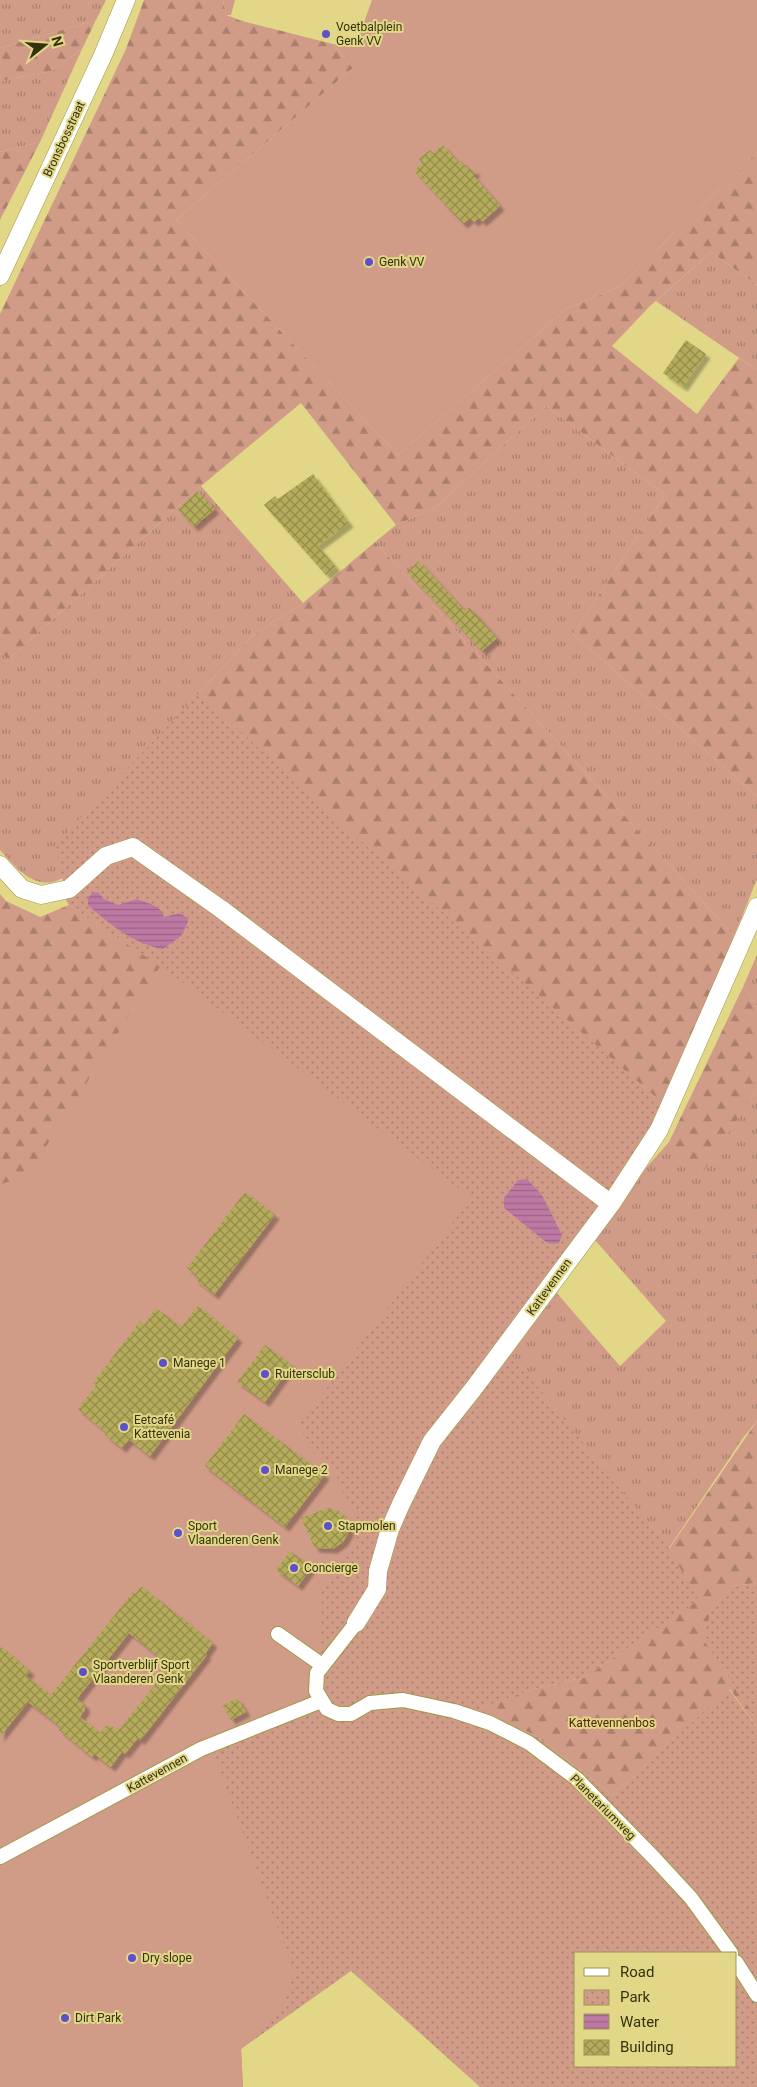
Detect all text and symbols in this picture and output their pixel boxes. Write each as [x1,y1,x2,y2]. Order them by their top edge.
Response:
north arrow [20,20,70,70]
place label: Voetbalplein Genk VV [336,20,402,48]
marker: Voetbalplein Genk VV [320,28,332,40]
text: N [48,34,67,48]
street label: Bronsbosstraat [40,99,88,179]
place label: Genk VV [379,255,425,269]
marker: Genk VV [363,256,375,268]
street label: Kattevennen [524,1256,574,1318]
place label: Manege 1 [173,1356,226,1370]
marker: Manege 1 [157,1357,169,1369]
place label: Ruitersclub [275,1367,335,1381]
marker: Ruitersclub [259,1368,271,1380]
place label: Eetcafé Kattevenia [134,1413,190,1441]
marker: Eetcafé Kattevenia [118,1421,130,1433]
place label: Manege 2 [275,1463,328,1477]
marker: Manege 2 [259,1464,271,1476]
place label: Sport Vlaanderen Genk [188,1519,279,1547]
place label: Stapmolen [338,1519,396,1533]
marker: Stapmolen [322,1520,334,1532]
marker: Sport Vlaanderen Genk [172,1527,184,1539]
place label: Concierge [304,1561,358,1575]
marker: Concierge [288,1562,300,1574]
place label: Sportverblijf Sport Vlaanderen Genk [93,1658,190,1686]
marker: Sportverblijf Sport Vlaanderen Genk [77,1666,89,1678]
park label: Kattevennenbos [569,1716,655,1730]
street label: Kattevennen [125,1751,189,1795]
street label: Planetariumweg [567,1771,639,1843]
place label: Dry slope [142,1951,192,1965]
marker: Dry slope [126,1952,138,1964]
legend [574,1952,737,2067]
text: Road [620,1963,654,1981]
text: Park [620,1988,651,2006]
place label: Dirt Park [75,2011,122,2025]
marker: Dirt Park [59,2012,71,2024]
text: Water [620,2013,659,2031]
text: Building [620,2038,674,2056]

